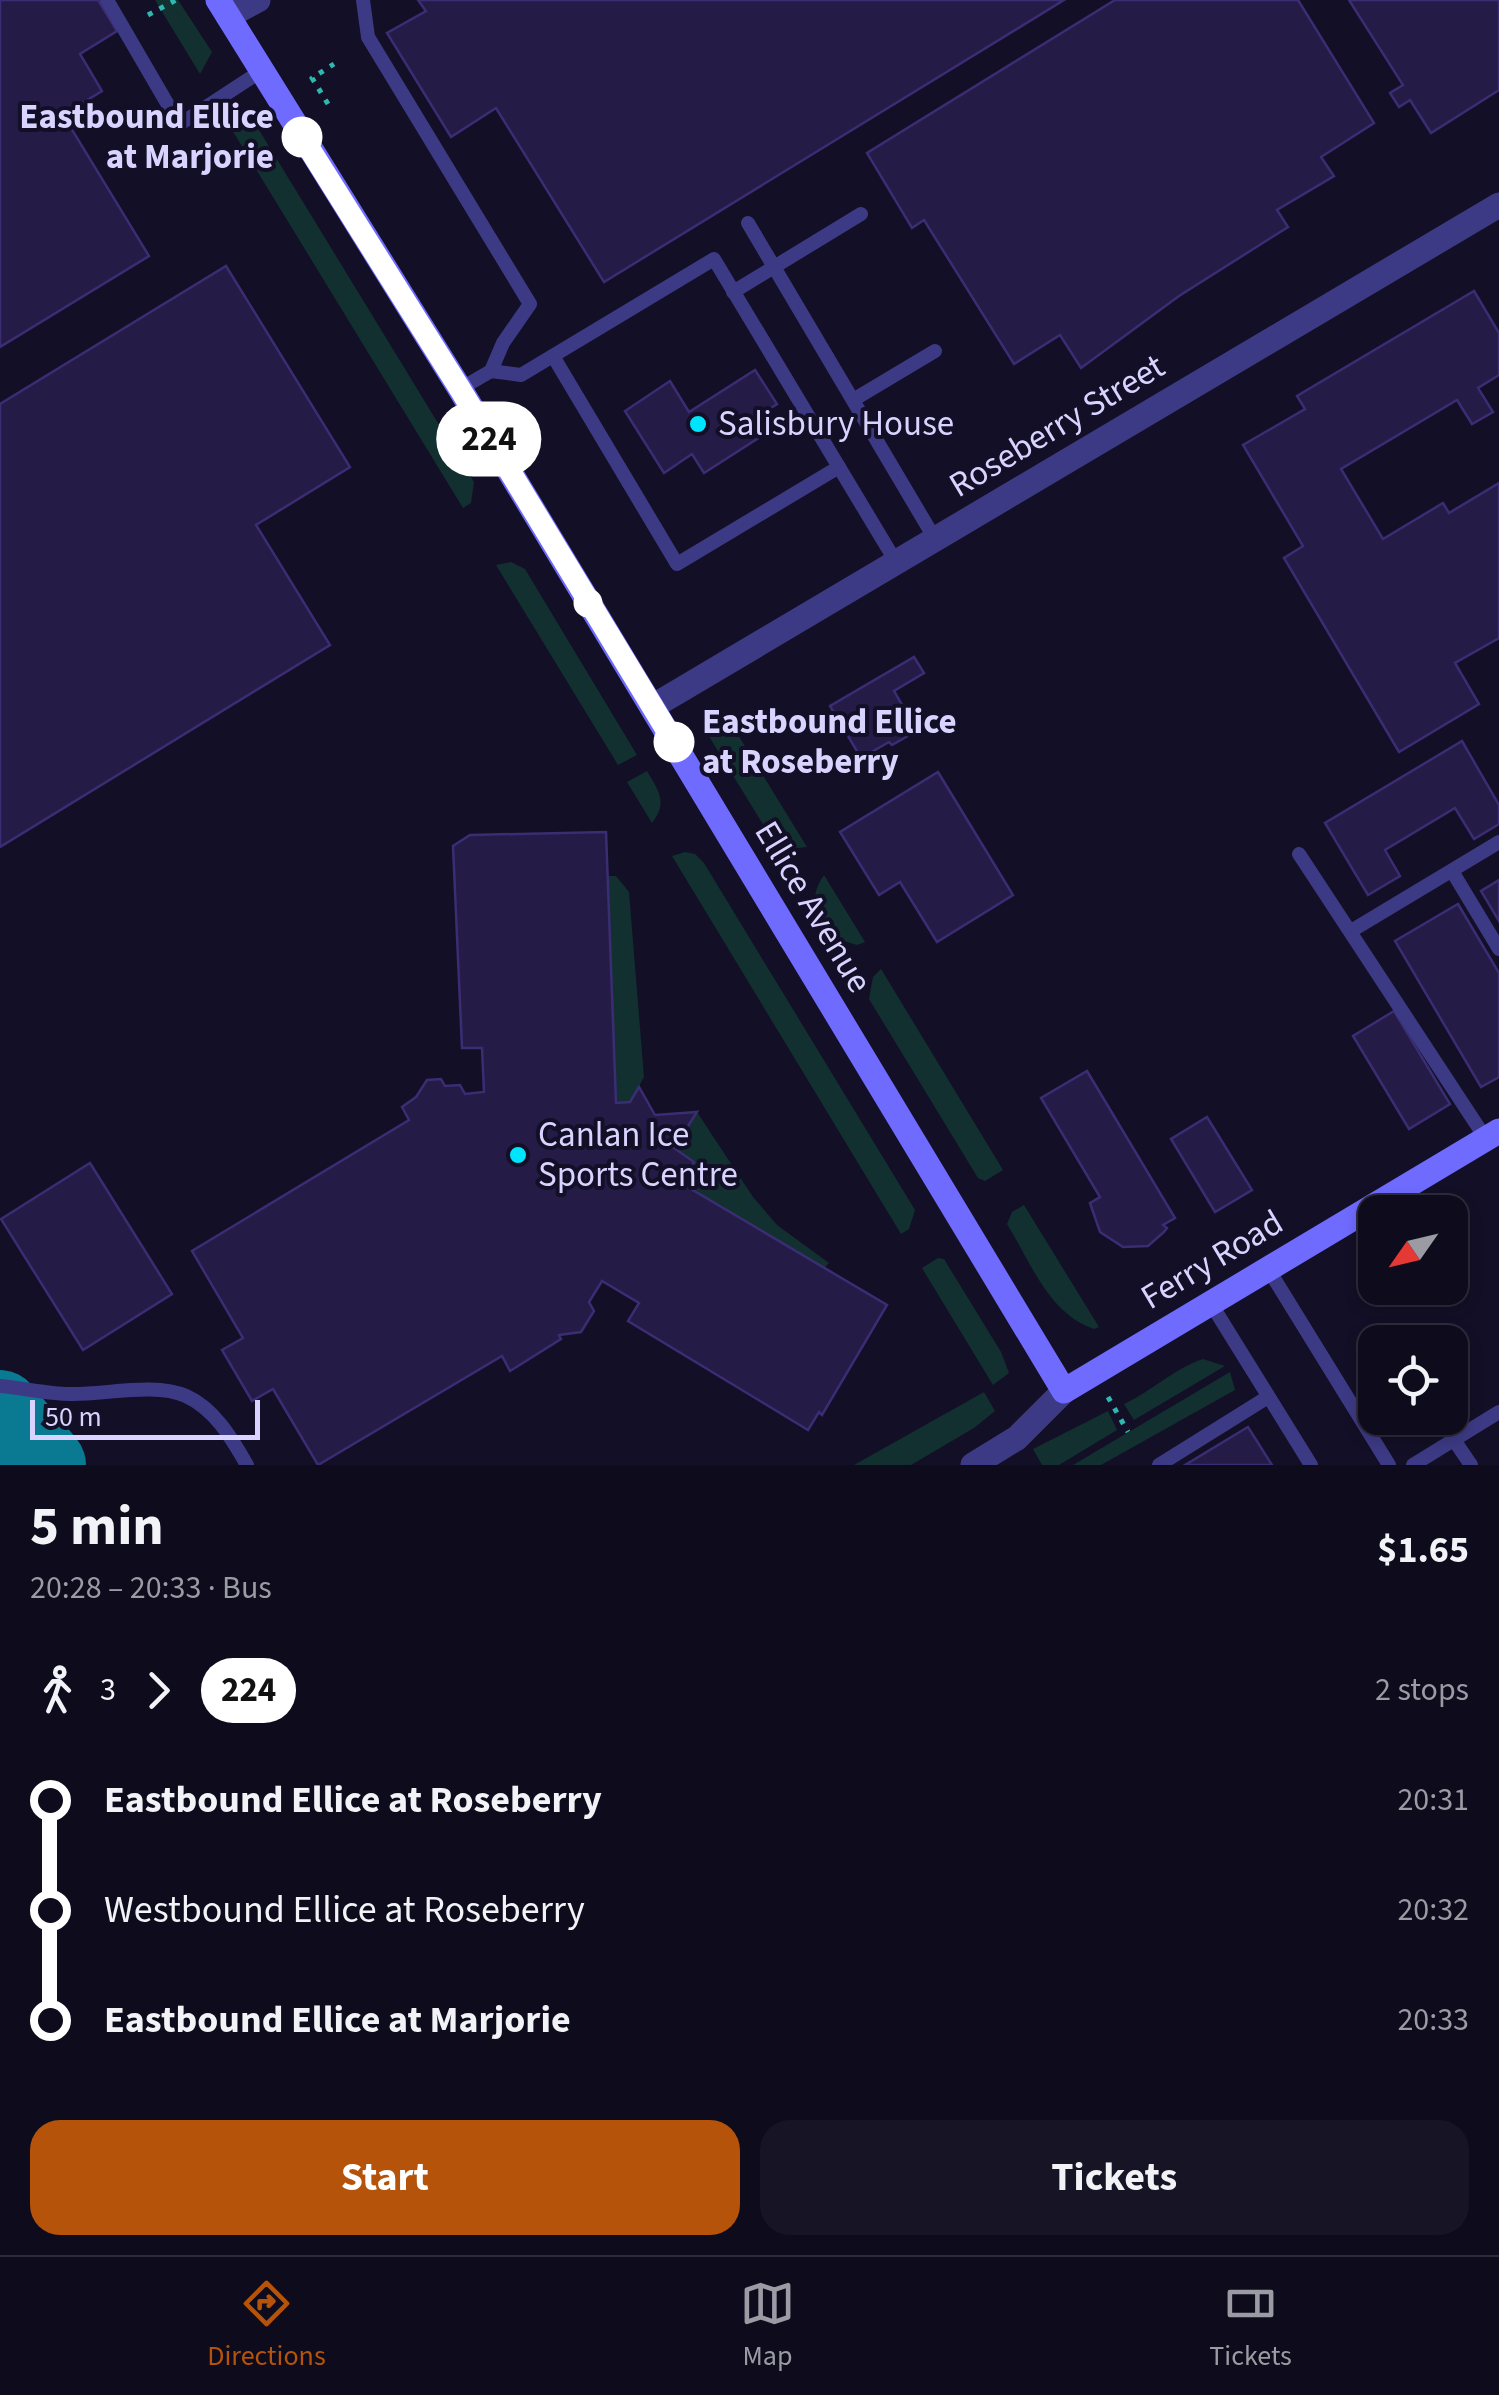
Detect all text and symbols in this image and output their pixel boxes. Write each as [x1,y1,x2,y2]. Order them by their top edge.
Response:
place label: Eastbound Ellice at Marjorie [19,92,274,182]
marker: Eastbound Ellice at Marjorie [283,118,321,156]
street label: Roseberry Street [940,342,1174,510]
place label: Salisbury House [718,399,954,449]
line badge: 224 [432,406,546,472]
marker: Salisbury House [687,413,709,435]
text: 224 [461,414,517,464]
unlabelled marker [575,590,601,616]
place label: Eastbound Ellice at Roseberry [702,697,957,787]
marker: Eastbound Ellice at Roseberry [655,723,693,761]
street label: Ellice Avenue [742,812,884,1002]
place label: Canlan Ice Sports Centre [538,1110,738,1200]
marker: Canlan Ice Sports Centre [507,1144,529,1166]
north arrow [1358,1195,1468,1305]
map controls [1358,1195,1468,1435]
street label: Ferry Road [1131,1198,1293,1322]
button: locate [1358,1325,1468,1435]
scale bar [30,1395,260,1440]
text: 50 m [45,1397,102,1437]
text: 5 min [30,1488,164,1566]
text: $1.65 [1377,1523,1469,1577]
text: 20:28 – 20:33 · Bus [30,1565,272,1611]
icon: walk [30,1663,85,1718]
icon: forward [131,1663,186,1718]
text: 224 [221,1665,276,1715]
text: 3 [100,1667,116,1713]
text: 2 stops [1375,1667,1469,1713]
text: Eastbound Ellice at Roseberry [104,1773,602,1827]
text: 20:31 [1397,1777,1469,1823]
text: Westbound Ellice at Roseberry [104,1883,585,1937]
text: 20:32 [1397,1887,1469,1933]
text: Eastbound Ellice at Marjorie [104,1993,571,2047]
text: 20:33 [1397,1997,1469,2043]
button: Start [30,2120,740,2235]
button: Tickets [760,2120,1469,2235]
tab: Directions [207,2276,326,2376]
tab: Map [740,2276,795,2376]
tab: Tickets [1209,2276,1292,2376]

